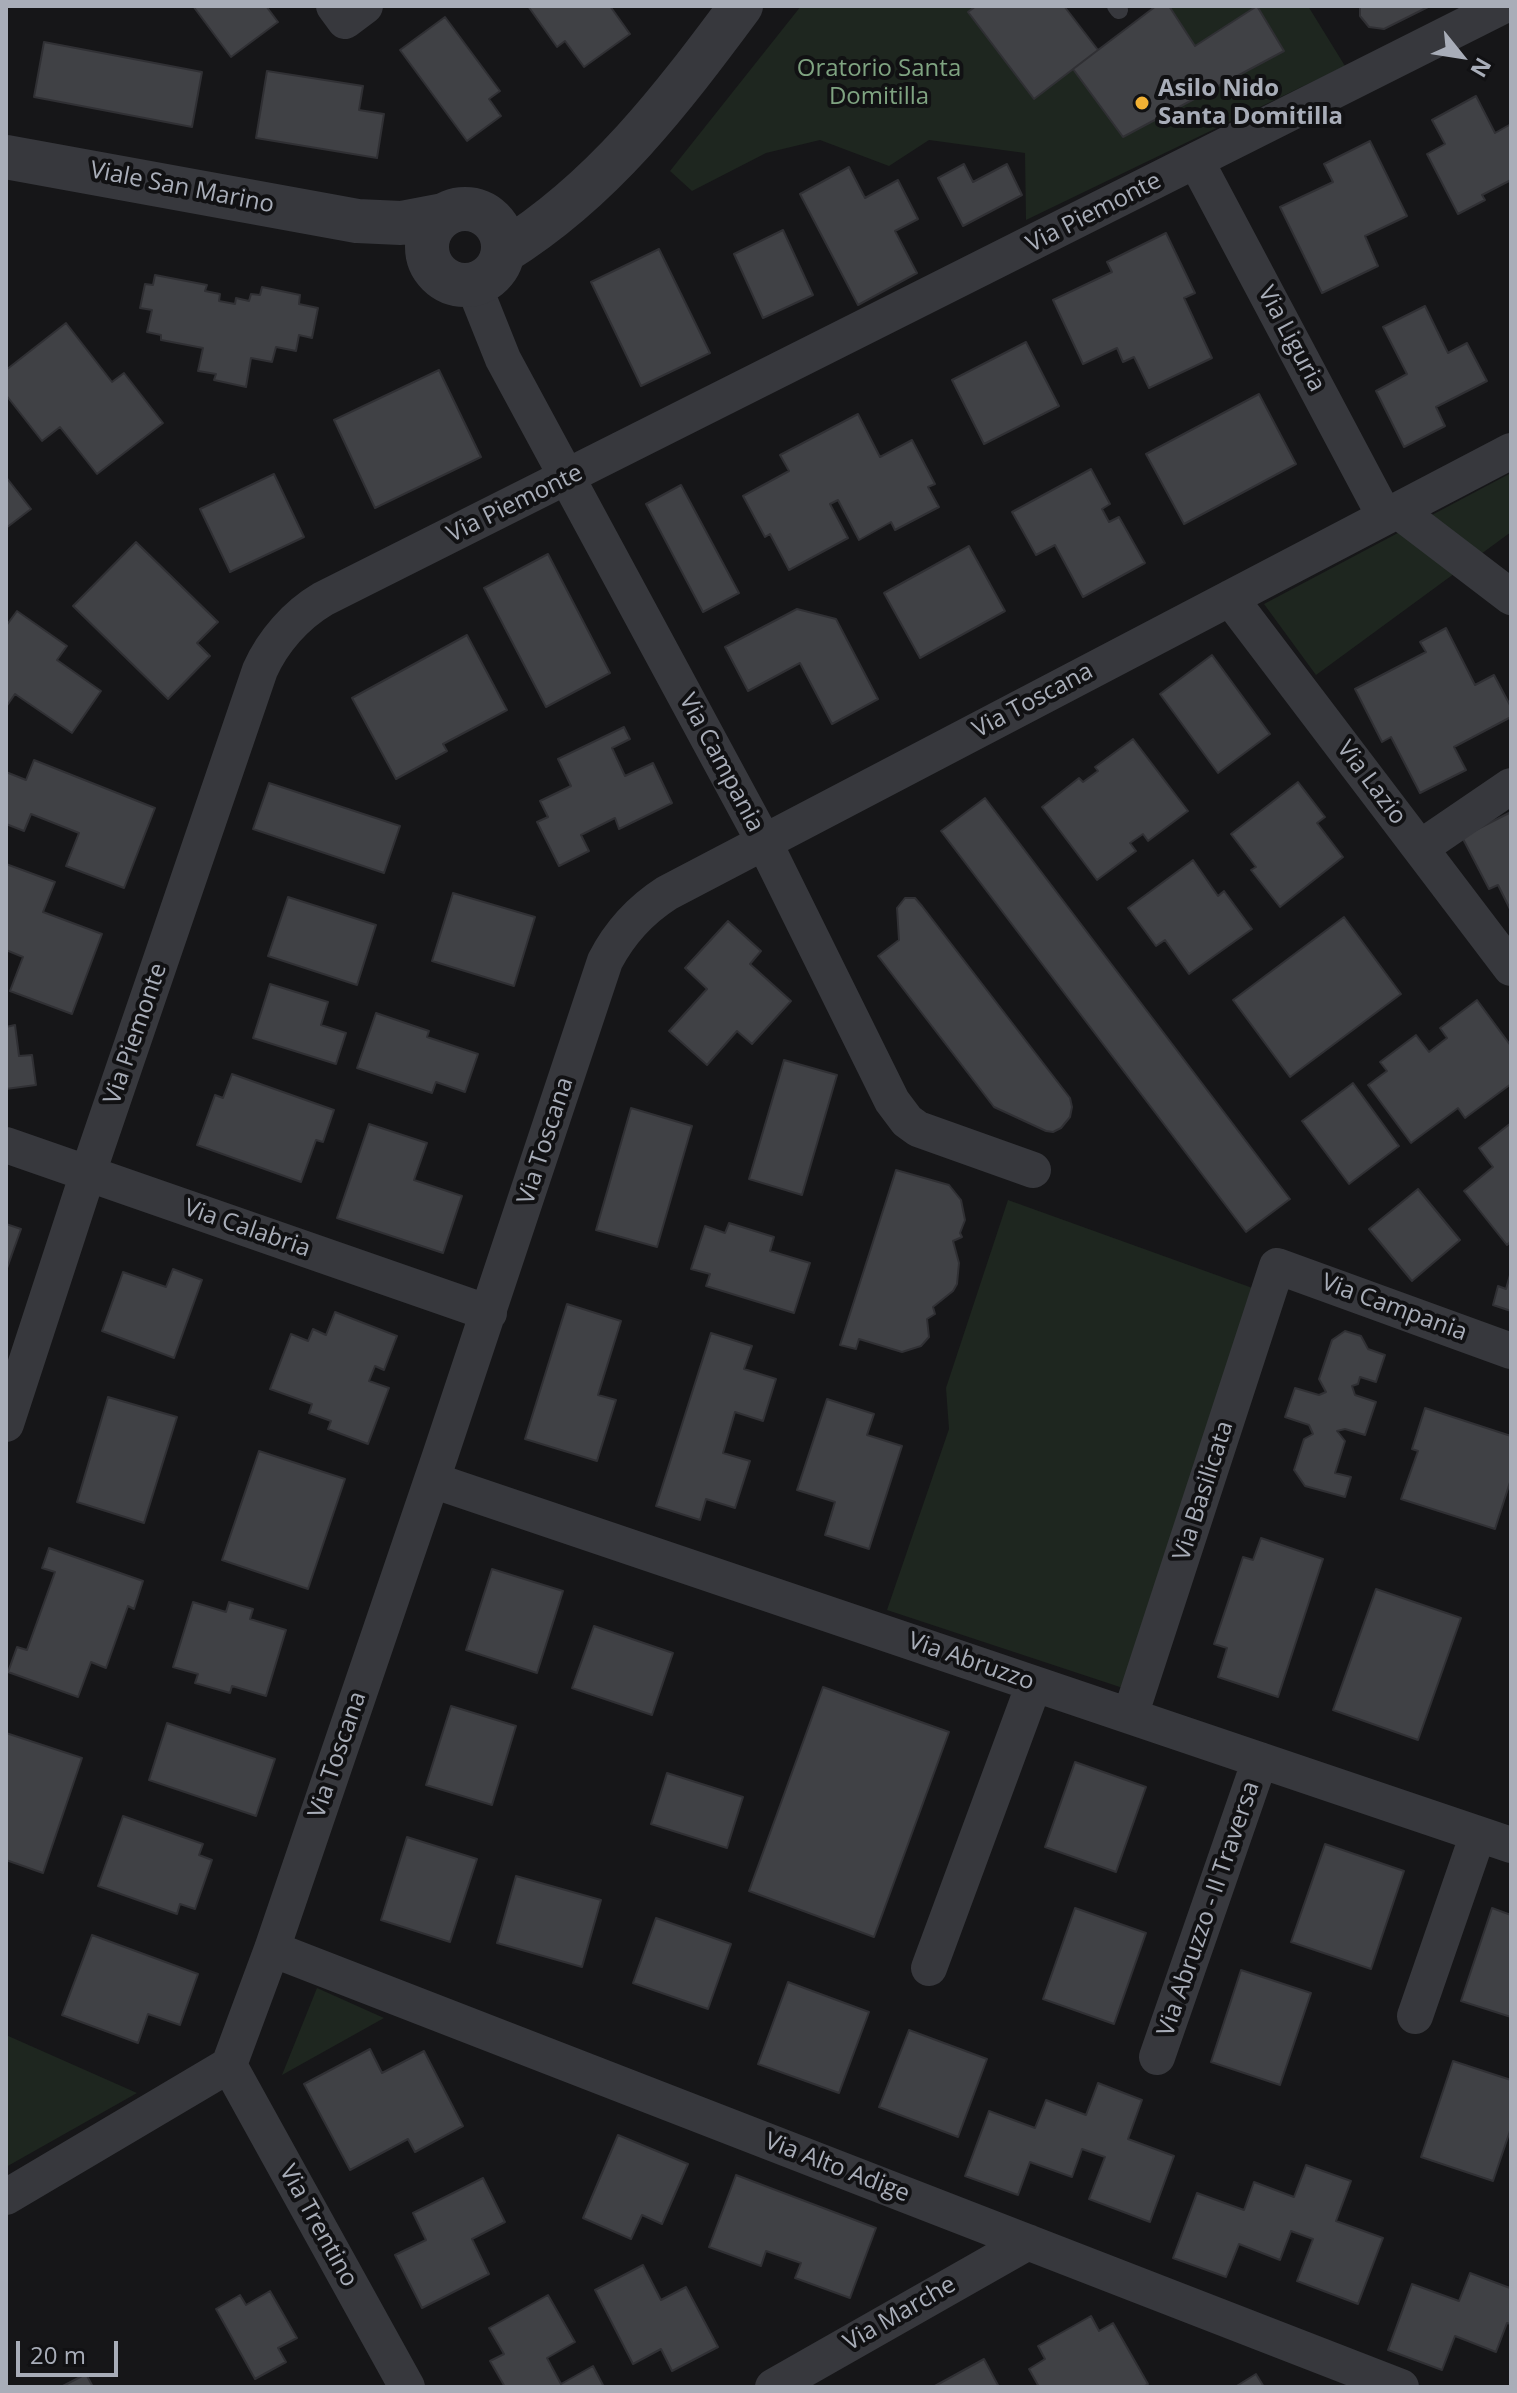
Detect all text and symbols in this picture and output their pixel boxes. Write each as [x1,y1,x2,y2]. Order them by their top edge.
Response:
north arrow [1421,16,1501,96]
text: N [1464,53,1499,83]
park label: Oratorio Santa Domitilla [797,55,961,111]
place label: Asilo Nido Santa Domitilla [1158,75,1343,131]
marker: Asilo Nido Santa Domitilla [1133,94,1151,112]
street label: Viale San Marino [88,156,276,220]
street label: Via Piemonte [1022,167,1166,259]
street label: Via Liguria [1251,281,1331,397]
street label: Via Piemonte [442,459,588,549]
street label: Via Toscana [968,657,1098,745]
street label: Via Campania [672,689,770,837]
street label: Via Lazio [1330,735,1412,831]
street label: Via Piemonte [98,960,174,1108]
street label: Via Toscana [512,1074,580,1208]
street label: Via Calabria [180,1194,314,1264]
street label: Via Campania [1317,1268,1471,1348]
street label: Via Basilicata [1168,1418,1240,1564]
street label: Via Abruzzo [904,1627,1038,1697]
street label: Via Toscana [303,1688,373,1822]
street label: Via Abruzzo - II Traversa [1152,1778,1266,2040]
street label: Via Alto Adige [761,2127,913,2209]
street label: Via Trentino [273,2160,363,2292]
street label: Via Marche [839,2270,961,2358]
scale bar [20,2325,122,2375]
text: 20 m [30,2338,86,2371]

